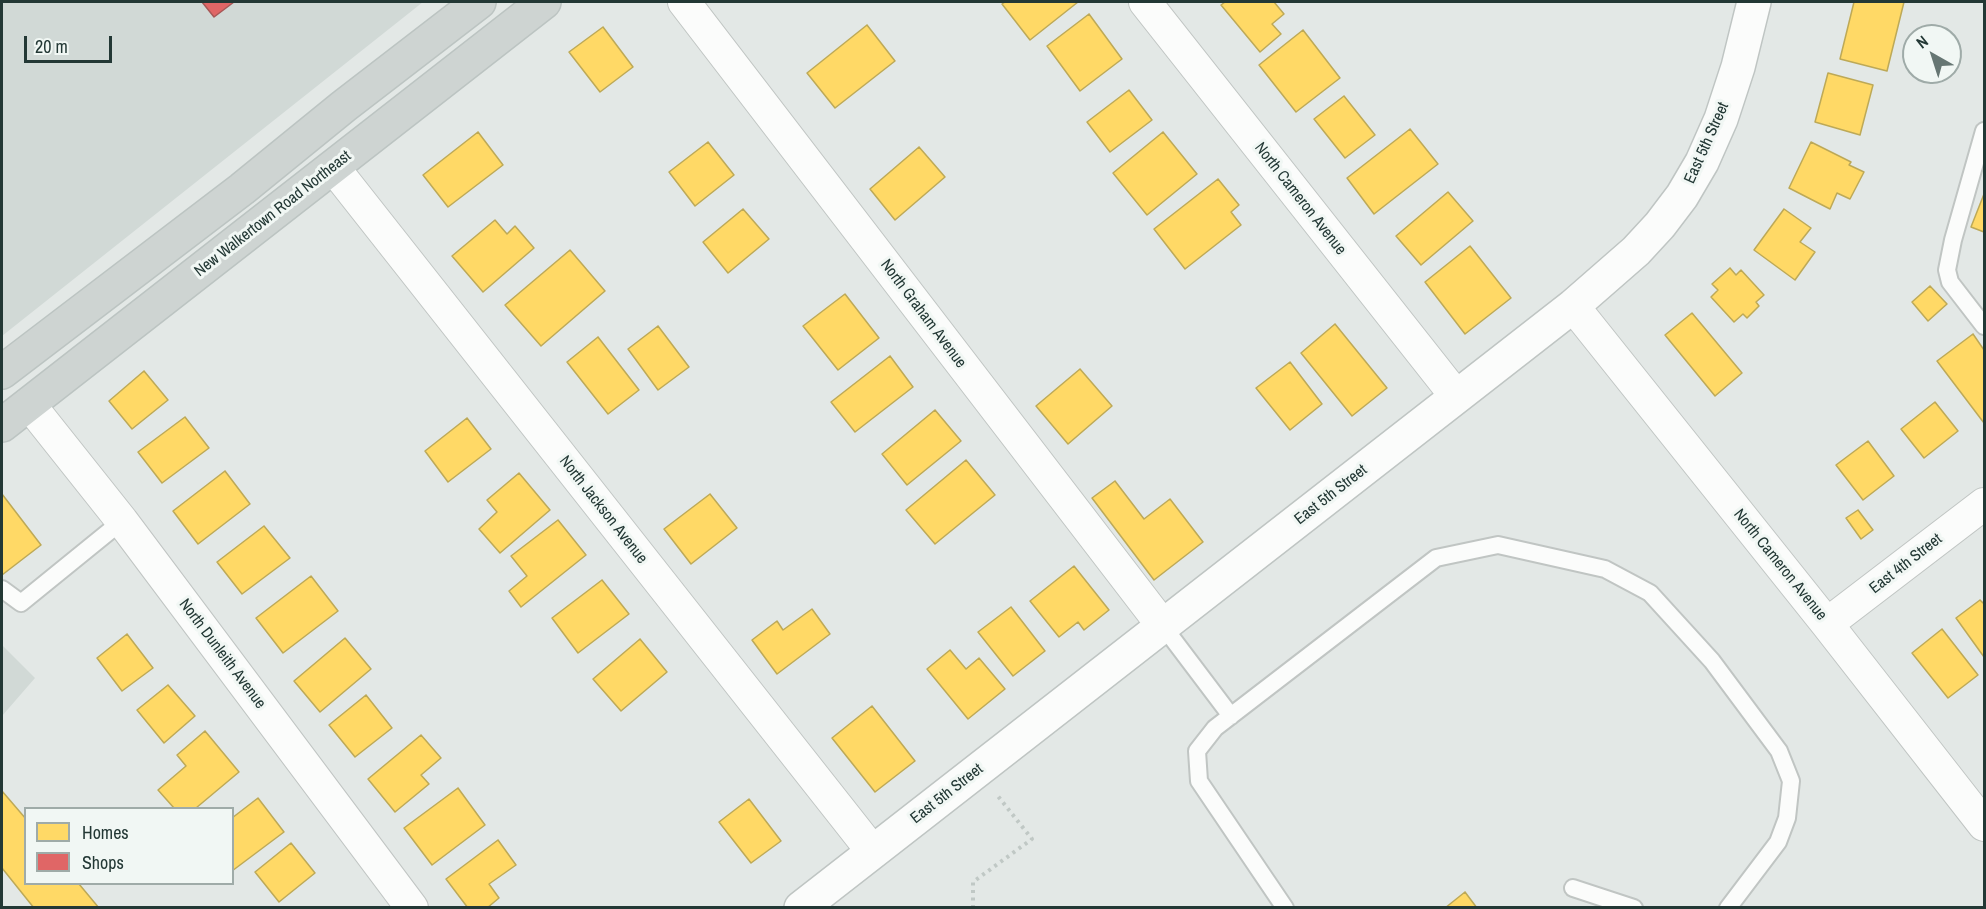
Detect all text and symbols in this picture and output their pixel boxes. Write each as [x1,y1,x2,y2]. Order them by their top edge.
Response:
scale bar [27,24,116,62]
north arrow [1902,24,1962,84]
text: N [1911,30,1933,53]
text: 20 m [35,34,68,59]
street label: East 5th Street [1681,99,1733,187]
street label: North Cameron Avenue [1250,139,1350,259]
street label: New Walkertown Road Northeast [191,147,355,281]
street label: North Graham Avenue [876,256,970,372]
street label: North Jackson Avenue [555,452,651,568]
street label: East 5th Street [1291,461,1371,529]
street label: North Cameron Avenue [1729,505,1831,625]
street label: East 4th Street [1866,530,1946,598]
street label: North Dunleith Avenue [174,595,270,713]
street label: East 5th Street [907,760,987,828]
legend [24,807,234,885]
text: Homes [82,820,129,845]
text: Shops [82,850,124,875]

